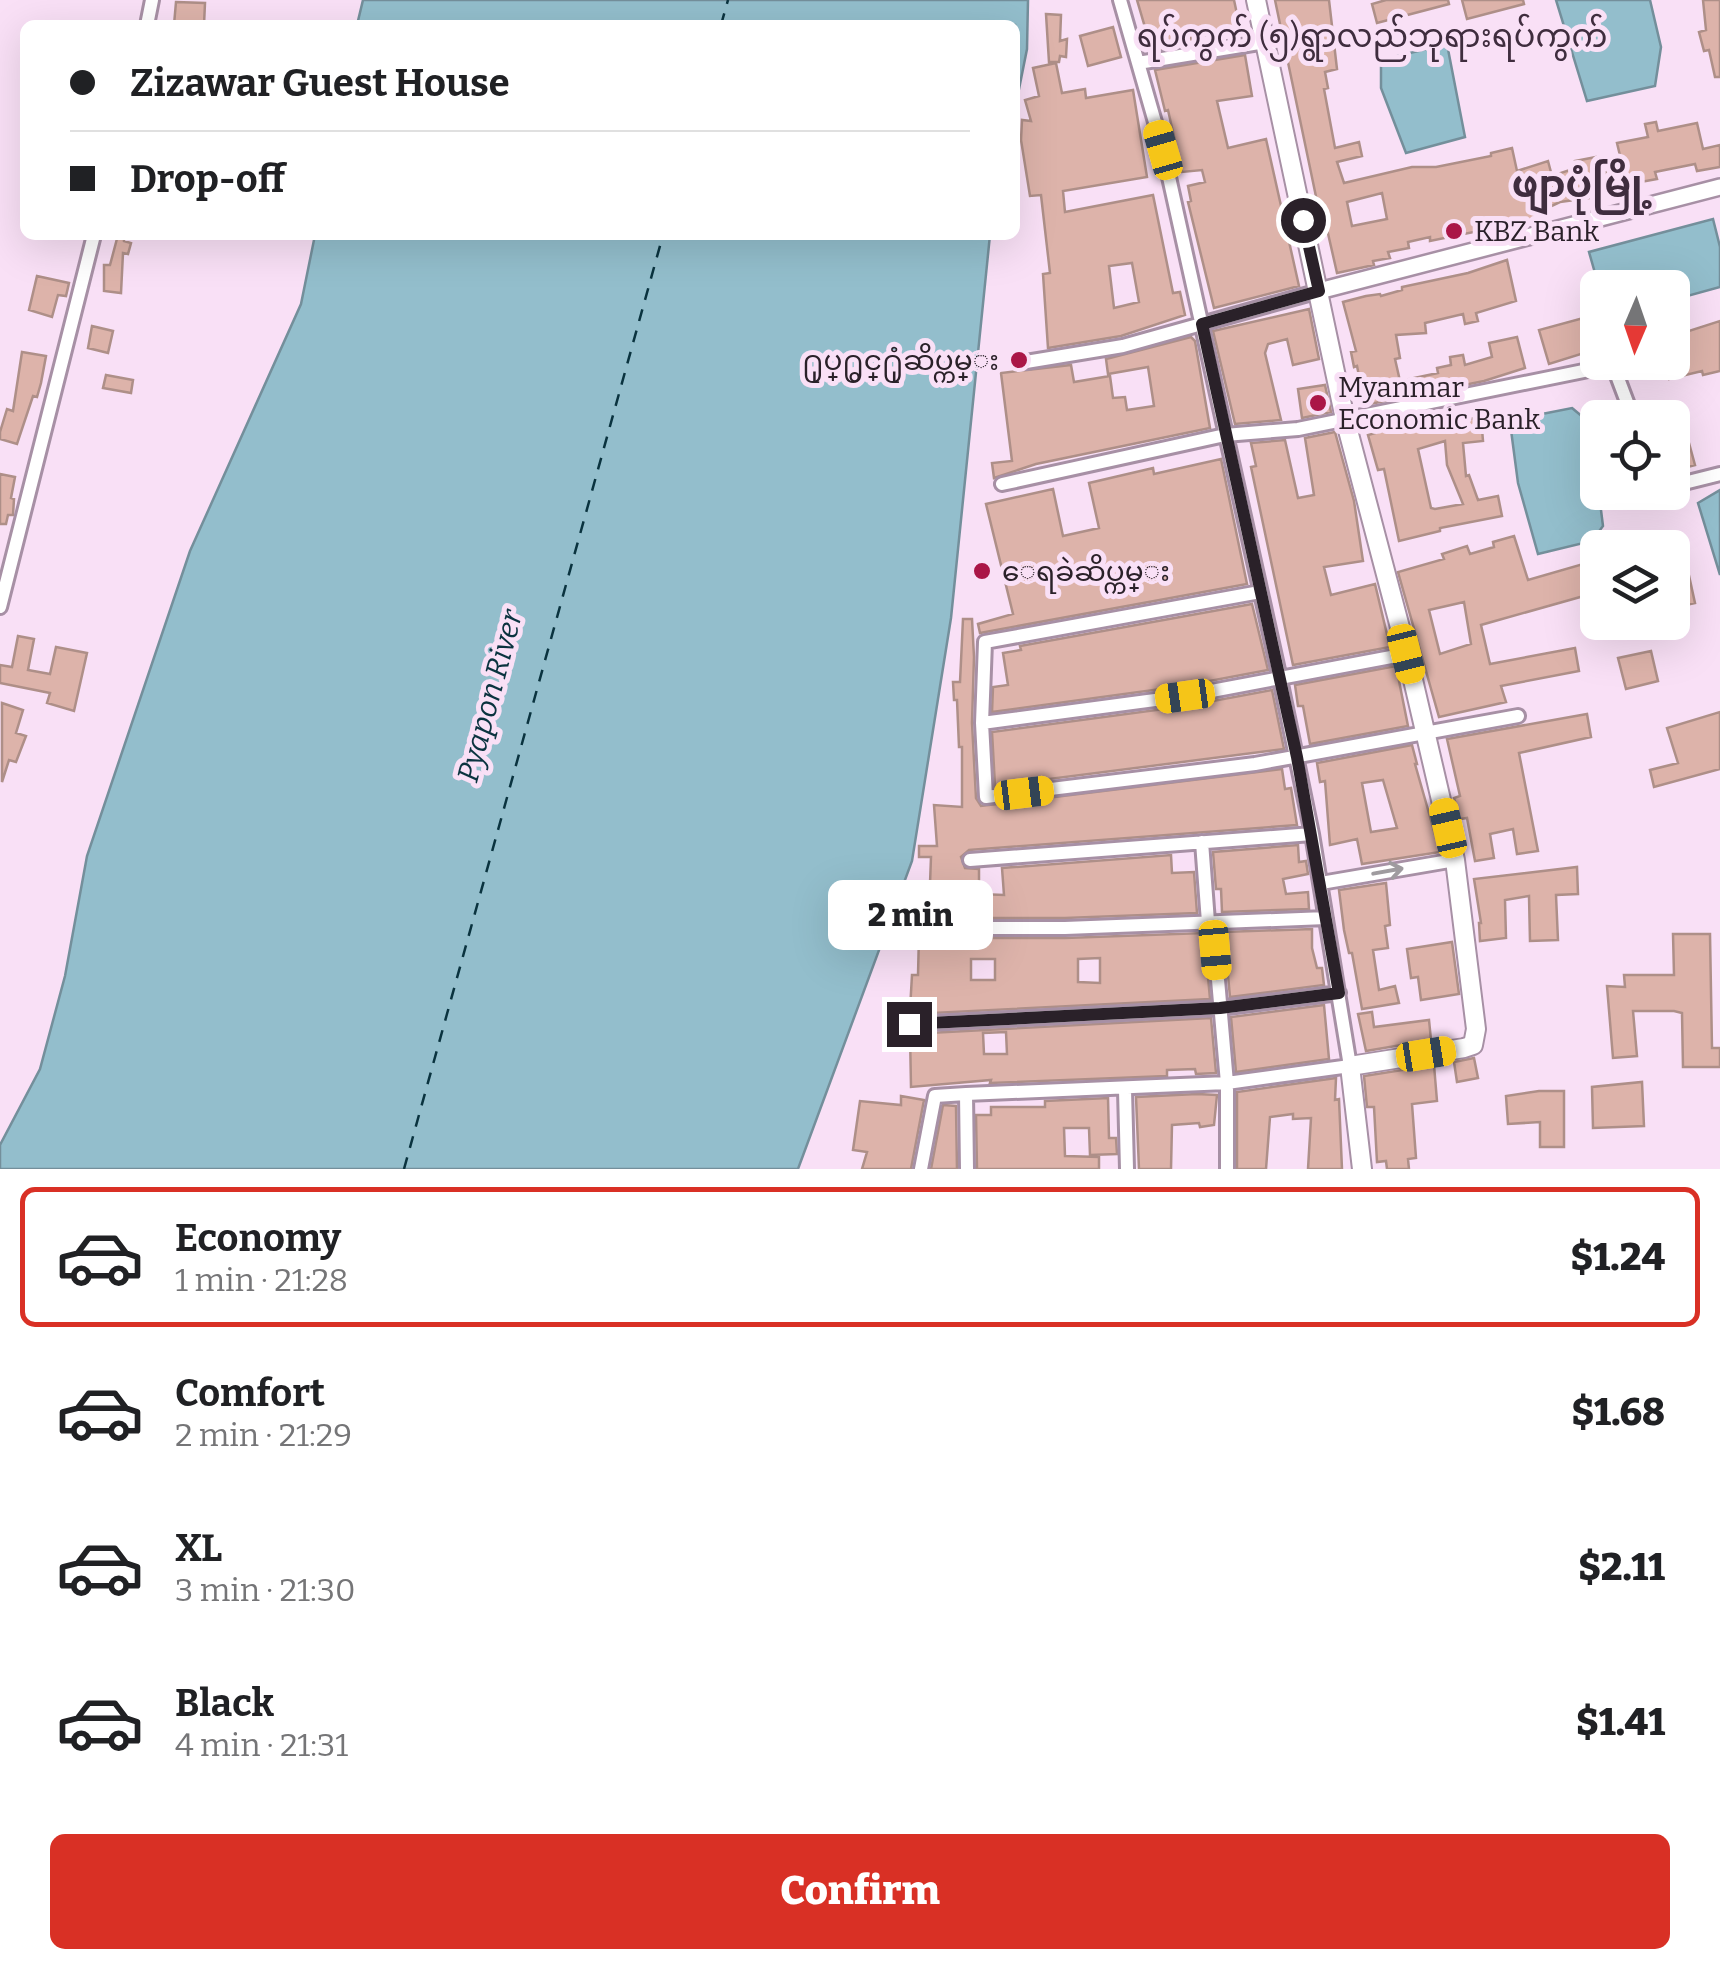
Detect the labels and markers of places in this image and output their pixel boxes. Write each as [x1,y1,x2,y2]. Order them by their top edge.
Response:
place label: KBZ Bank [1474,215,1599,248]
marker: KBZ Bank [1443,220,1465,242]
place label: ႐ုပ္႐ွင္႐ုံဆိပ္ကမ္း [802,343,999,383]
marker: ႐ုပ္႐ွင္႐ုံဆိပ္ကမ္း [1008,349,1030,371]
place label: Myanmar Economic Bank [1338,371,1540,436]
marker: Myanmar Economic Bank [1307,392,1329,414]
place label: ေရခဲဆိပ္ကမ္း [1002,554,1170,594]
marker: ေရခဲဆိပ္ကမ္း [971,560,993,582]

